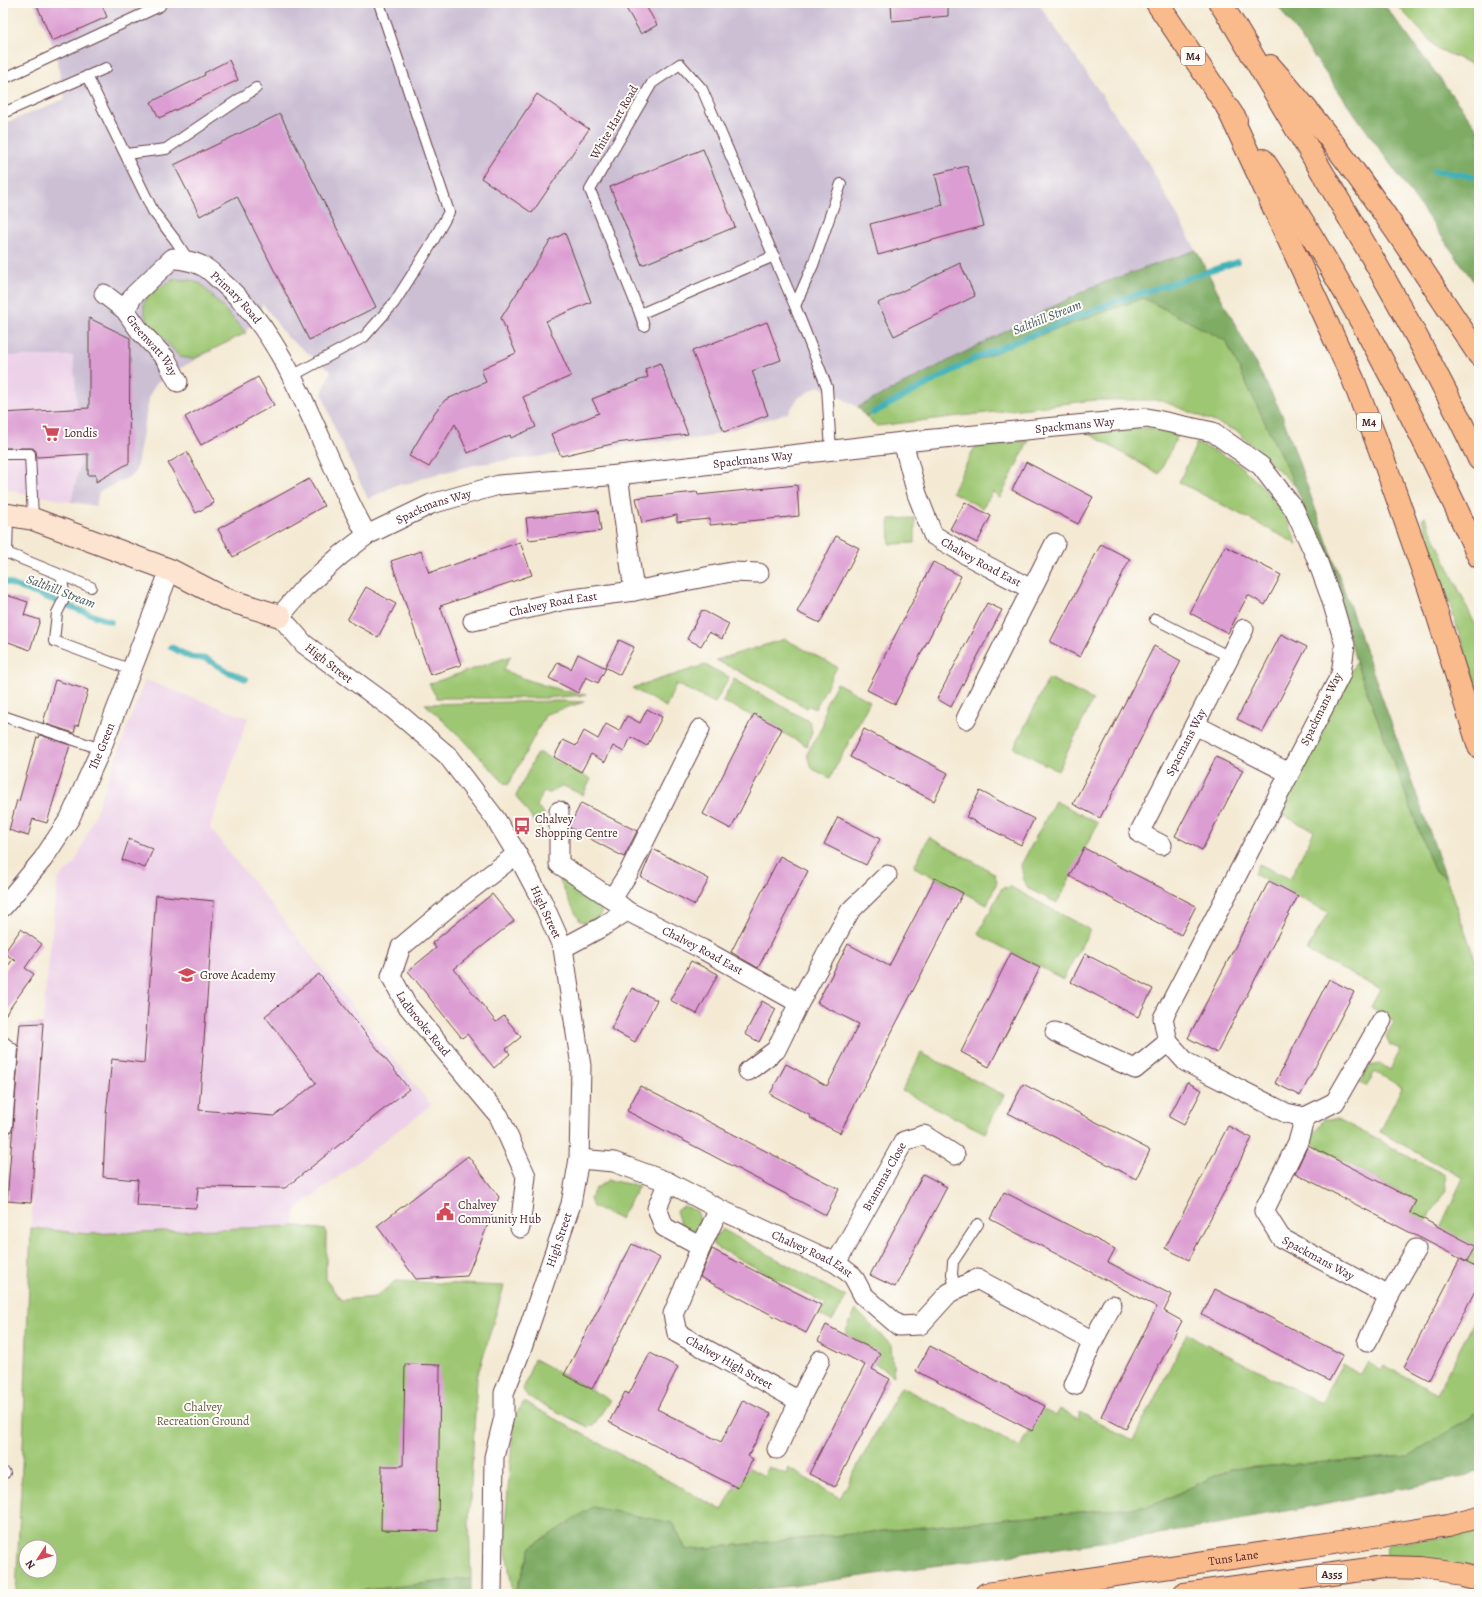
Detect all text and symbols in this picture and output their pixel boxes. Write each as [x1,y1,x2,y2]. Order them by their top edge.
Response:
road number: M4 [1181,47,1205,65]
street label: White Hart Road [586,82,642,163]
street label: Primary Road [207,267,266,327]
water label: Salthill Stream [1010,295,1084,338]
street label: Greenwatt Way [123,311,182,379]
street label: Spackmans Way [1034,413,1116,437]
road number: M4 [1357,413,1381,431]
supermarket icon: Londis [41,423,61,443]
place label: Londis [64,425,97,441]
street label: Spackmans Way [712,447,794,472]
street label: Spackmans Way [393,485,474,528]
street label: Chalvey Road East [938,533,1024,590]
water label: Salthill Stream [24,570,98,612]
street label: Chalvey Road East [508,588,598,621]
street label: High Street [302,639,356,687]
street label: Spackmans Way [1296,669,1346,748]
street label: Spacmans Way [1162,705,1210,779]
street label: The Green [85,720,118,772]
place label: Chalvey Shopping Centre [535,811,618,841]
bus stop icon: Chalvey Shopping Centre [512,816,532,836]
street label: High Street [527,883,565,941]
street label: Chalvey Road East [660,922,746,978]
school or university icon: Grove Academy [177,965,197,985]
place label: Grove Academy [200,967,276,983]
street label: Ladbrooke Road [392,988,454,1060]
street label: Brammas Close [859,1139,910,1214]
place label: Chalvey Community Hub [458,1197,541,1227]
public building icon: Chalvey Community Hub [435,1202,455,1222]
street label: High Street [542,1210,576,1269]
street label: Chalvey Road East [769,1226,856,1281]
street label: Spackmans Way [1279,1232,1358,1284]
street label: Chalvey High Street [683,1331,776,1393]
park label: Chalvey Recreation Ground [157,1399,250,1429]
north arrow [18,1539,58,1579]
street label: Tuns Lane [1207,1546,1259,1569]
text: N [22,1557,39,1572]
road number: A355 [1317,1565,1347,1583]

